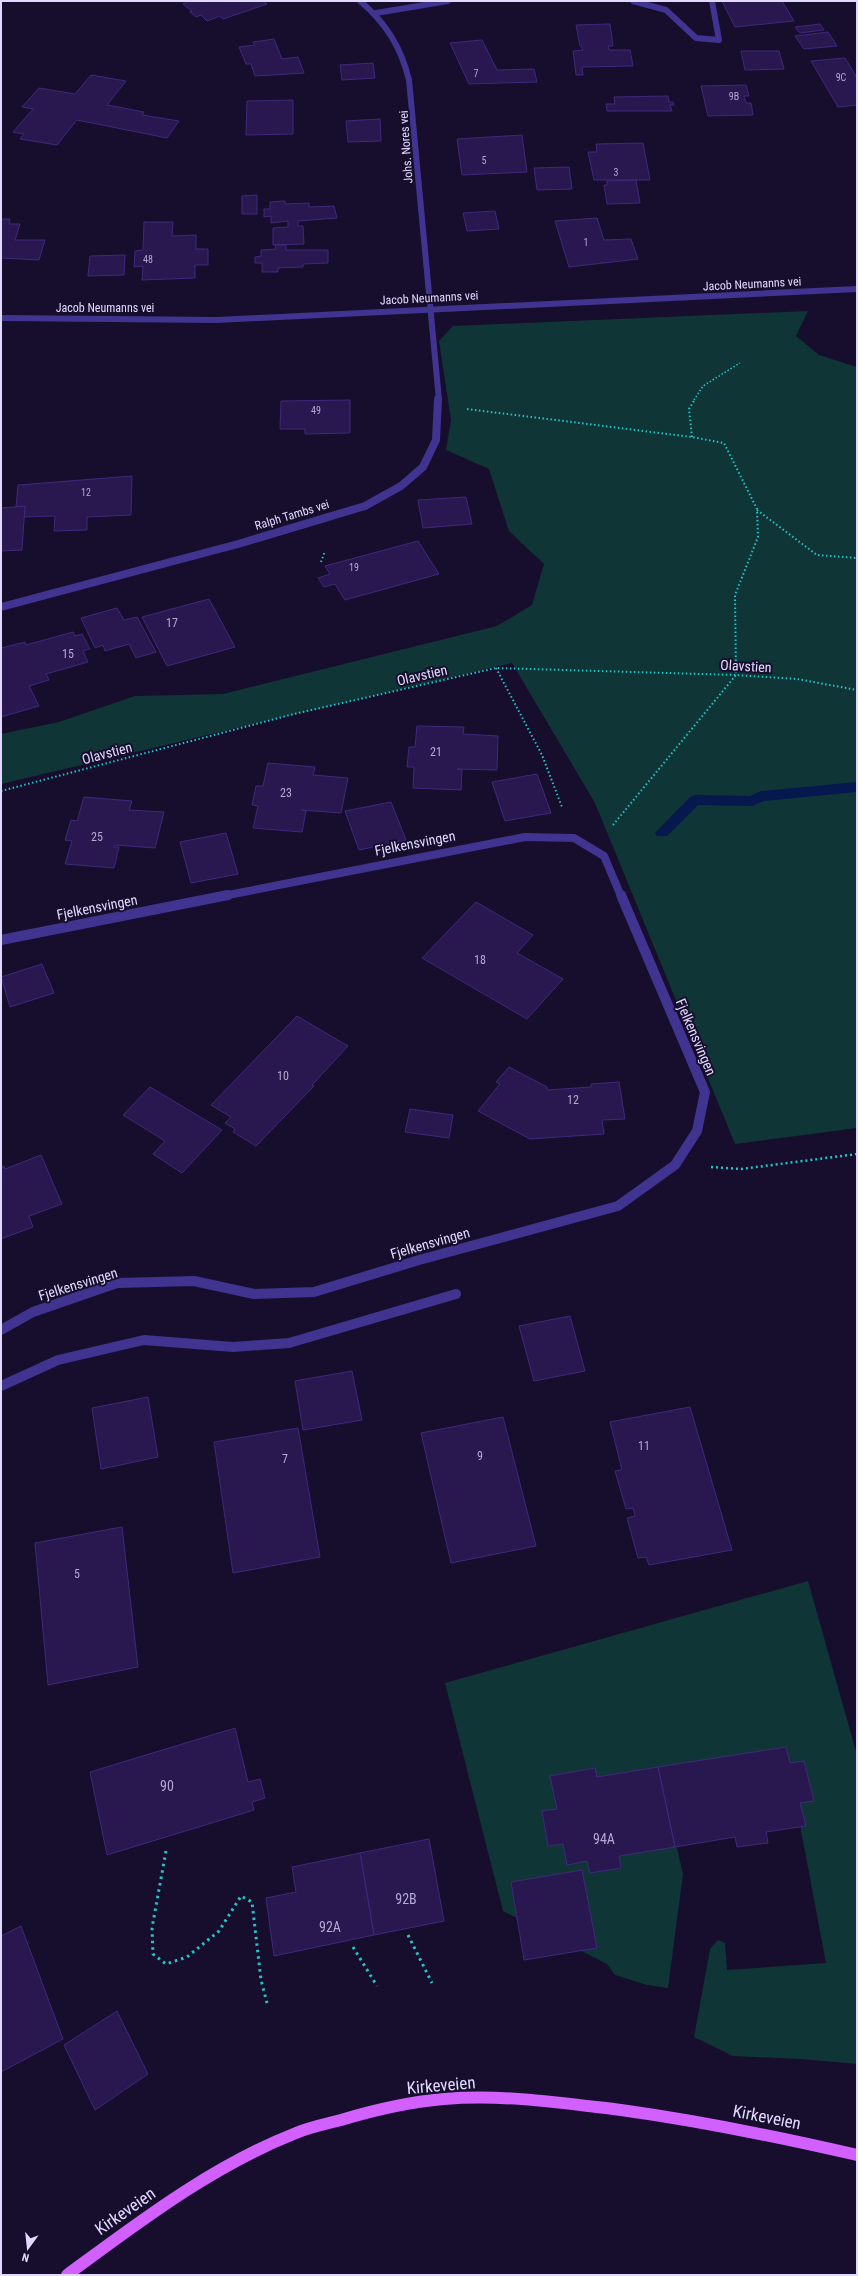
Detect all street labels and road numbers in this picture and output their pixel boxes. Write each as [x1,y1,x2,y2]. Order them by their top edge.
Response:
street label: Johs. Nores vei [396,110,416,184]
street label: Jacob Neumanns vei [702,274,802,294]
street label: Jacob Neumanns vei [379,288,479,308]
street label: Jacob Neumanns vei [56,301,154,315]
street label: Ralph Tambs vei [253,497,331,533]
street label: Olavstien [720,657,772,675]
street label: Olavstien [395,661,449,689]
street label: Olavstien [80,739,134,767]
street label: Fjelkensvingen [373,827,457,859]
street label: Fjelkensvingen [55,891,139,923]
street label: Fjelkensvingen [673,996,719,1078]
street label: Fjelkensvingen [388,1224,472,1262]
street label: Fjelkensvingen [37,1264,119,1304]
street label: Kirkeveien [406,2072,476,2098]
street label: Kirkeveien [731,2101,803,2133]
street label: Kirkeveien [91,2183,159,2239]

